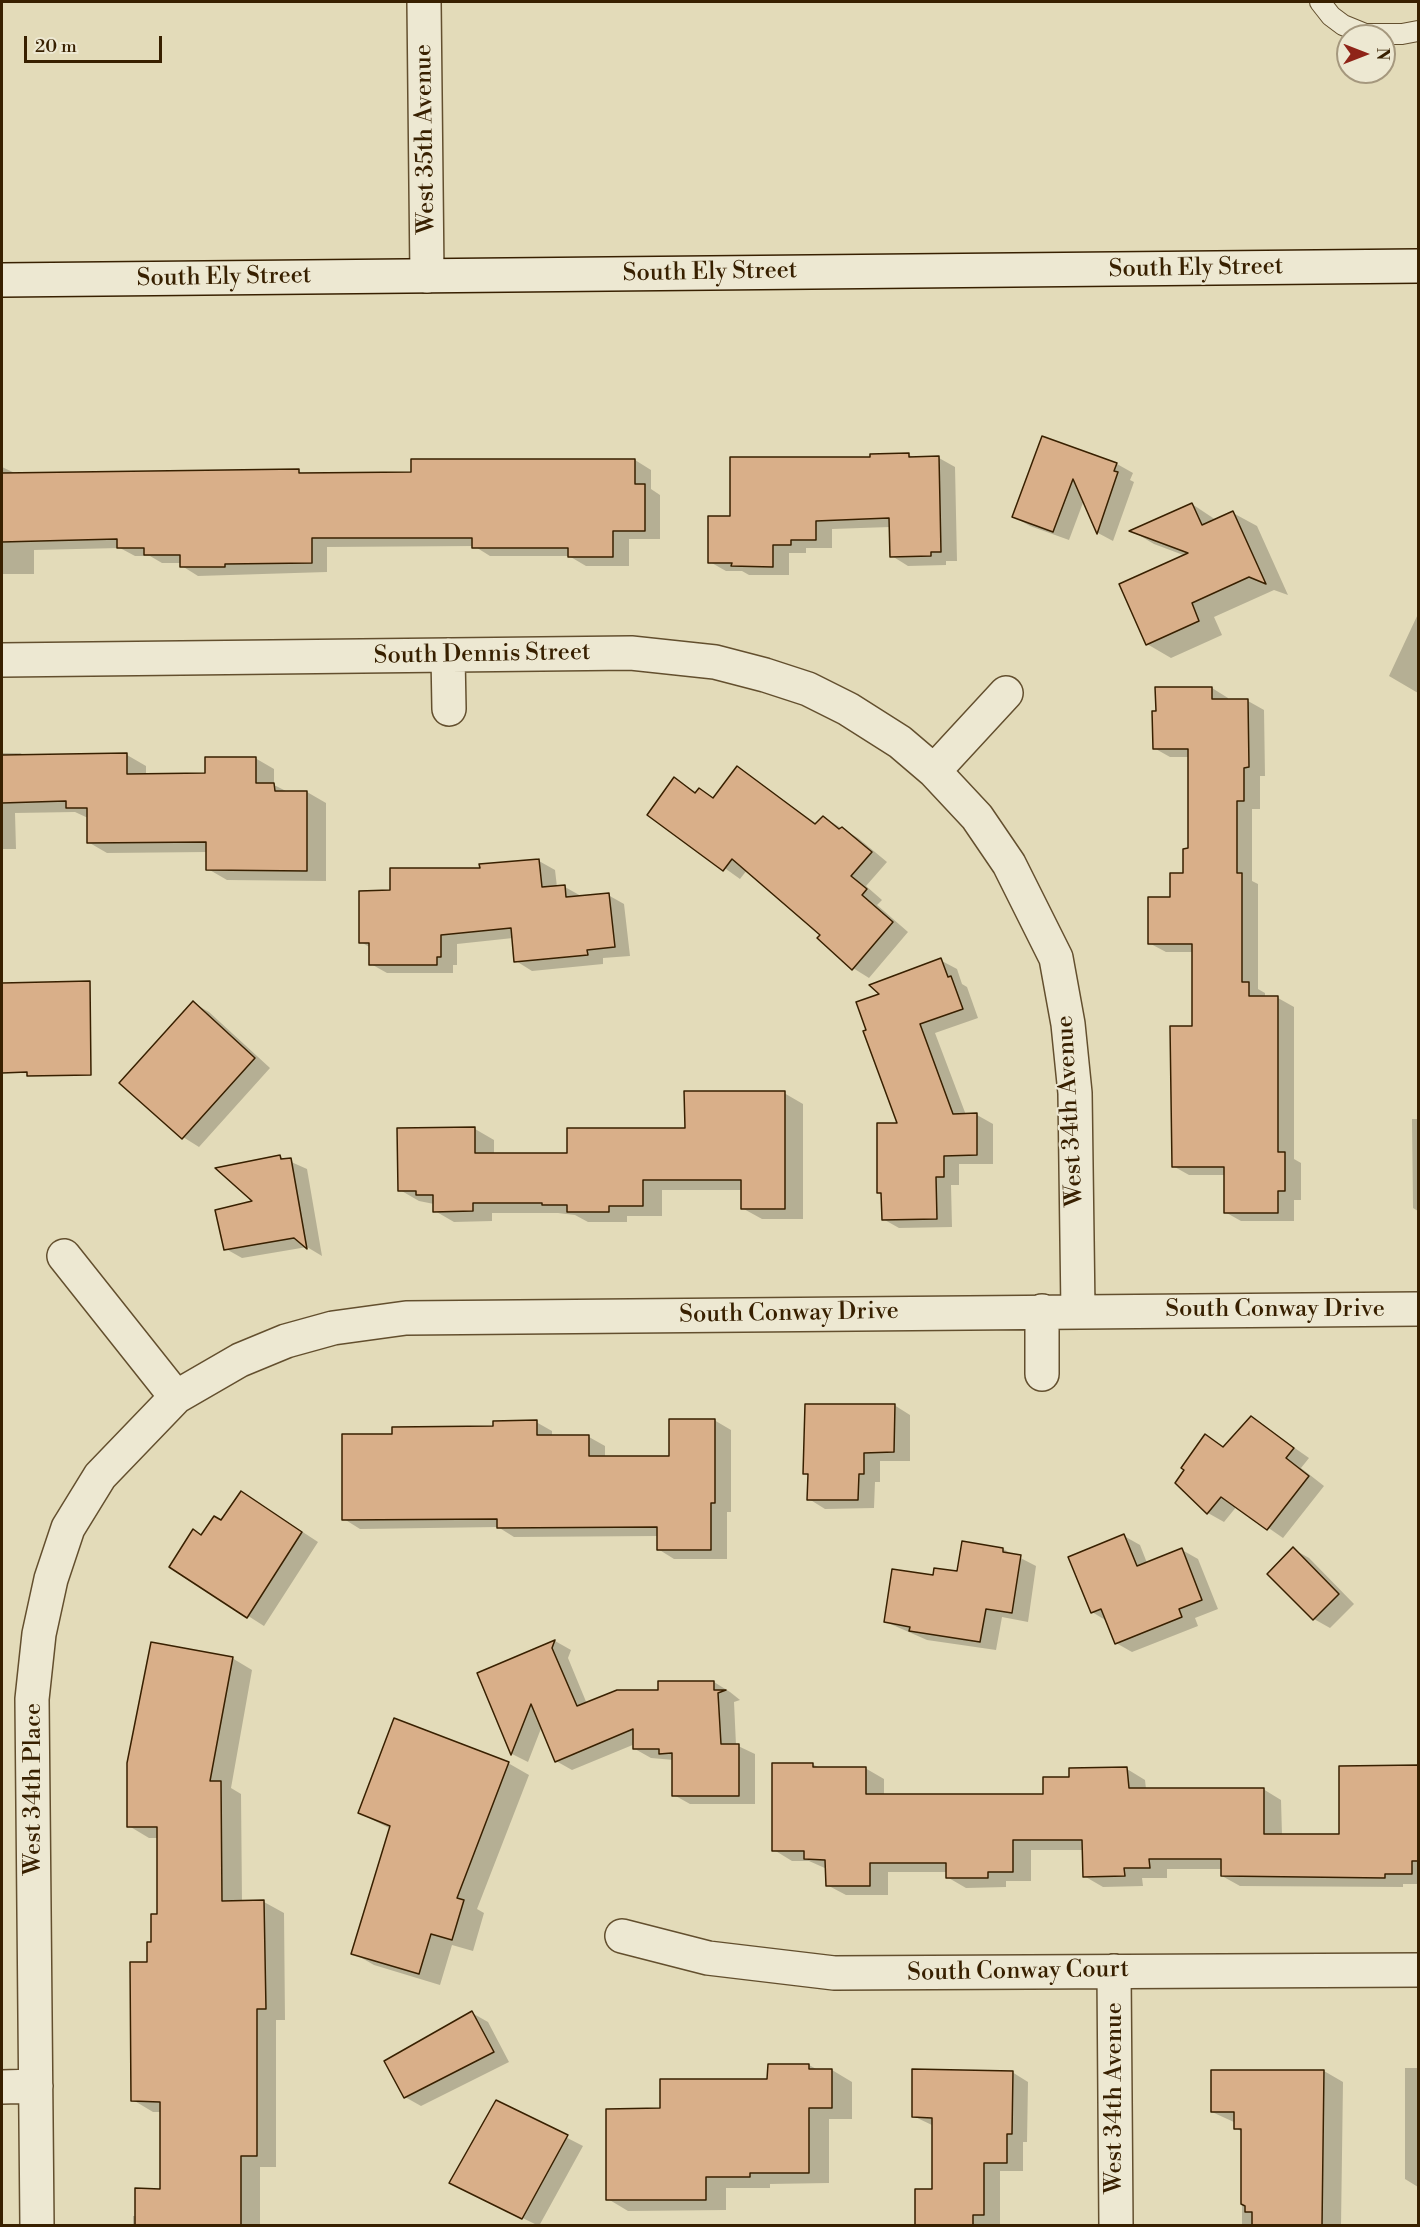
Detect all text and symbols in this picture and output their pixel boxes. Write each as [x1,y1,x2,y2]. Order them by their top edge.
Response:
scale bar [27,24,165,62]
north arrow [1336,24,1396,84]
text: 20 m [35,35,77,58]
street label: West 35th Avenue [410,44,442,234]
text: N [1372,48,1392,60]
street label: South Ely Street [1108,253,1284,285]
street label: South Ely Street [622,257,798,289]
street label: South Ely Street [136,262,312,294]
street label: South Dennis Street [373,639,591,671]
street label: West 34th Avenue [1052,1015,1090,1207]
street label: South Conway Drive [1165,1296,1385,1324]
street label: South Conway Drive [679,1298,899,1330]
street label: West 34th Place [20,1703,48,1875]
street label: South Conway Court [907,1956,1129,1988]
street label: West 34th Avenue [1101,2002,1129,2194]

